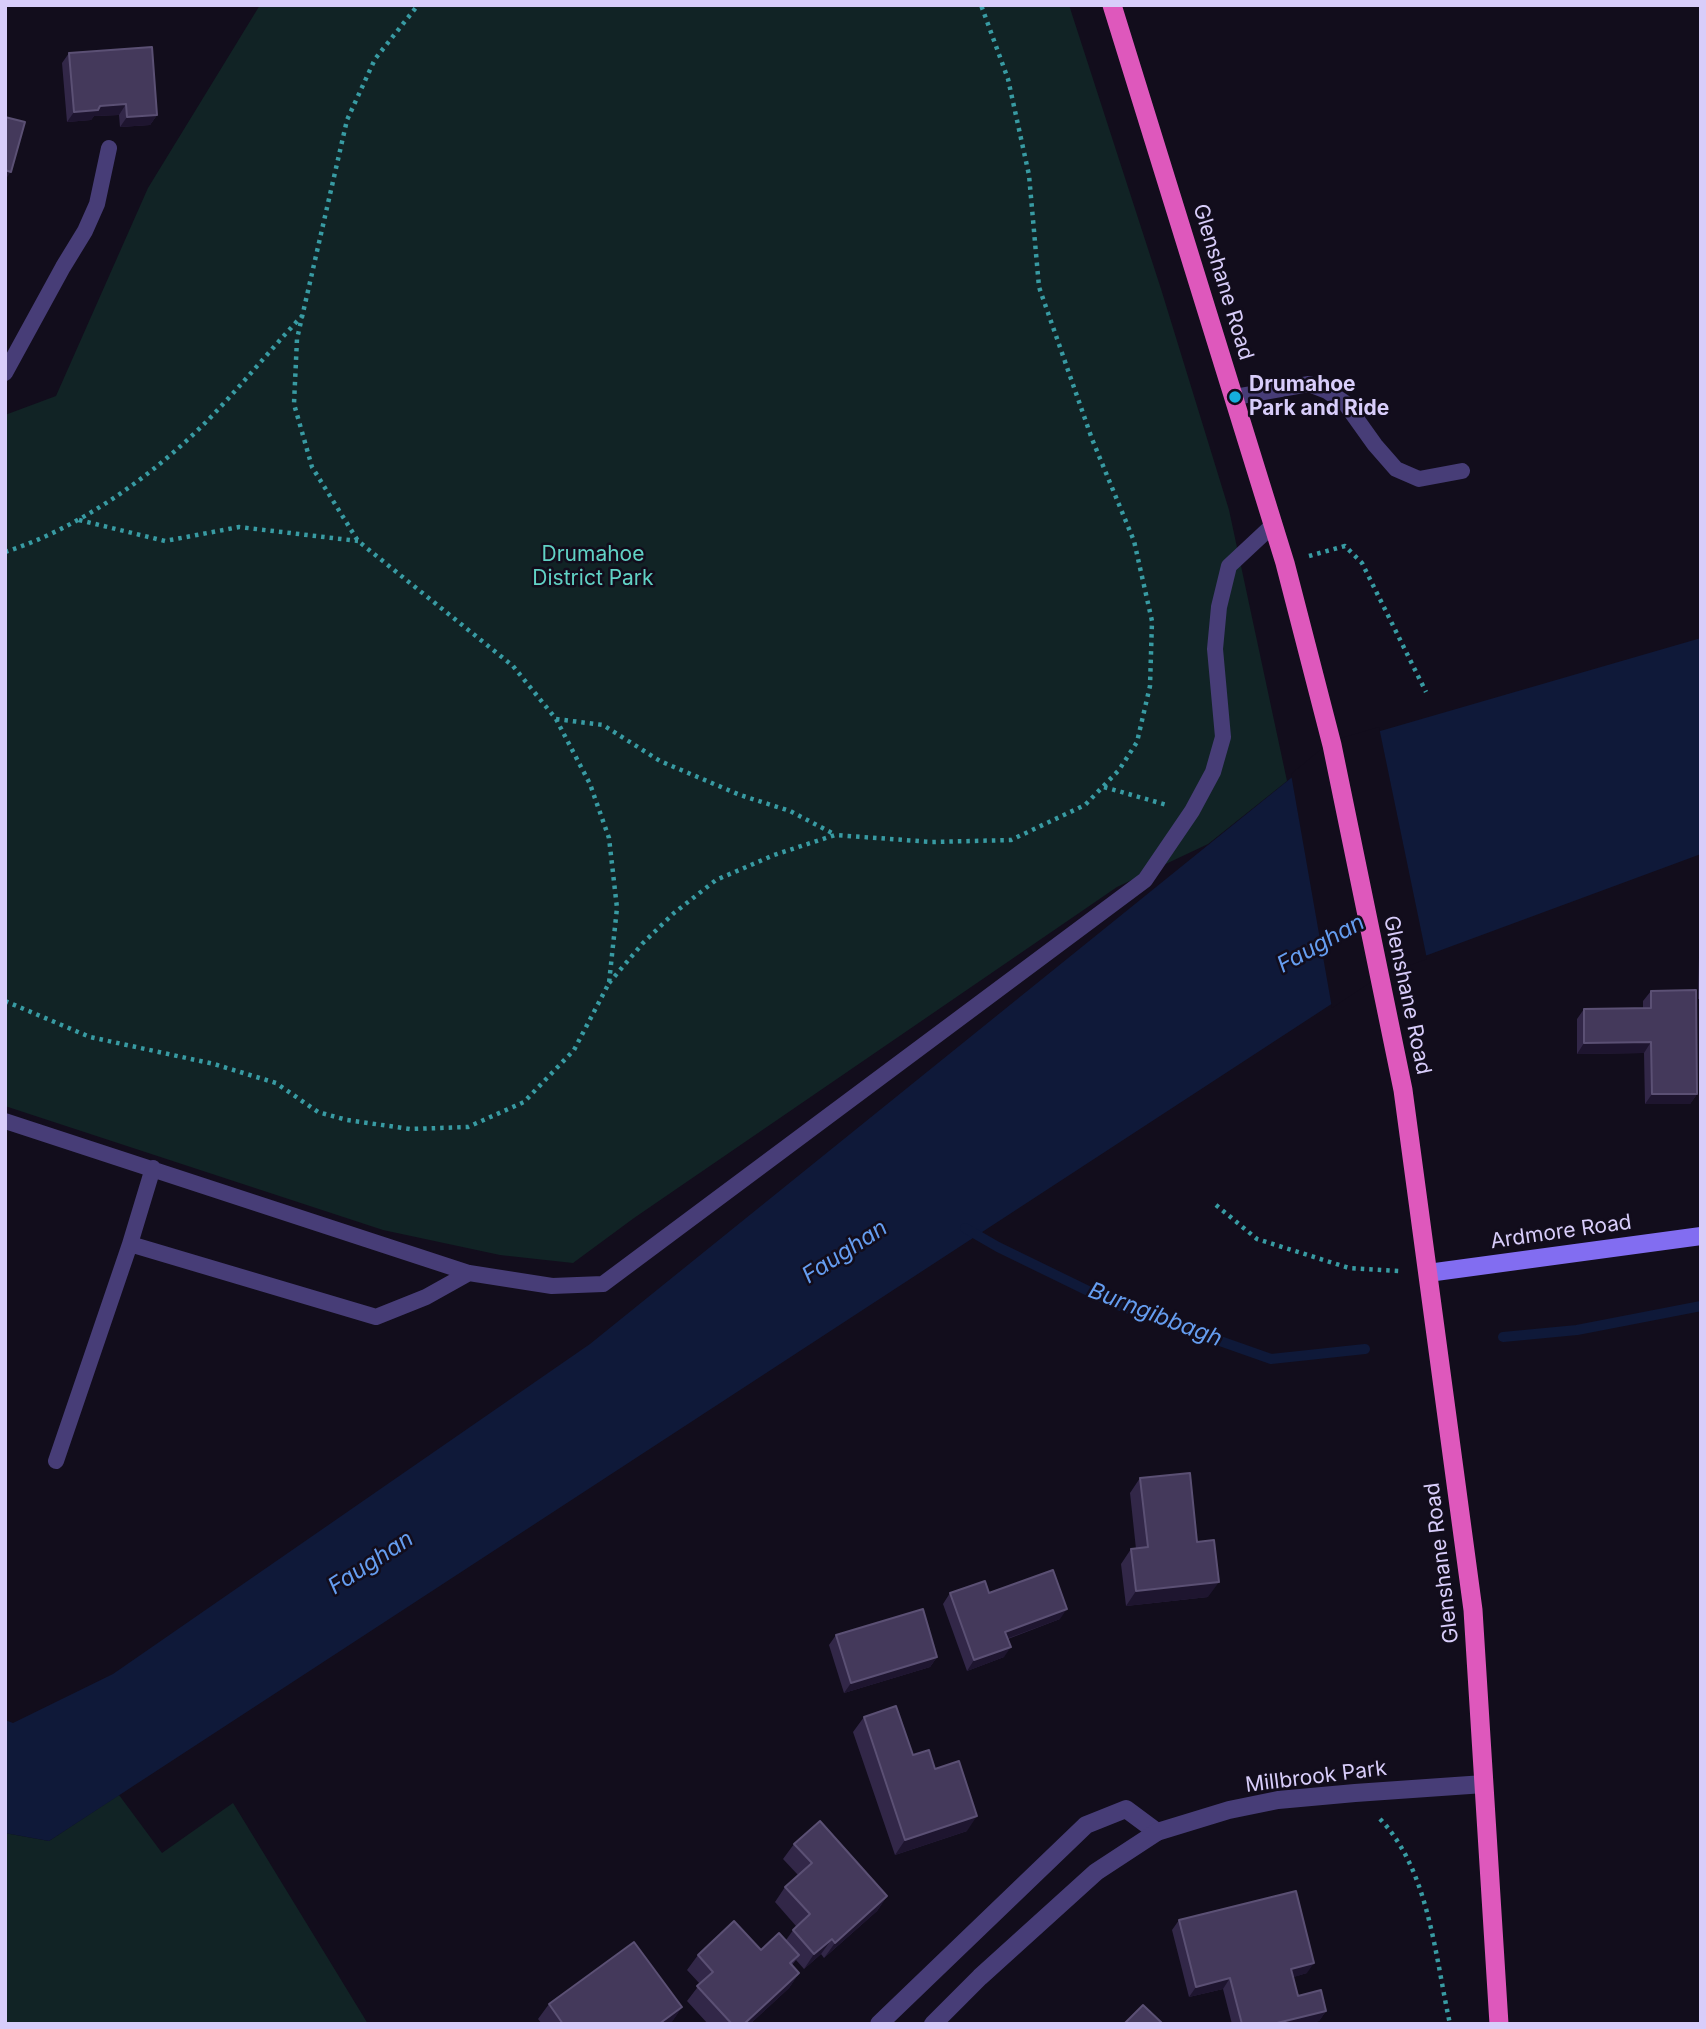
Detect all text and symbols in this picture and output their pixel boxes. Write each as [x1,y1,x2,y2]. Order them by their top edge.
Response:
street label: Glenshane Road [1187,201,1259,363]
place label: Drumahoe Park and Ride [1249,372,1389,422]
marker: Drumahoe Park and Ride [1227,389,1243,405]
park label: Drumahoe District Park [532,542,654,592]
water label: Faughan [1272,909,1370,979]
street label: Glenshane Road [1378,913,1436,1077]
street label: Ardmore Road [1489,1210,1633,1254]
water label: Faughan [797,1214,893,1290]
water label: Burngibbagh [1084,1277,1226,1353]
street label: Glenshane Road [1420,1481,1464,1645]
water label: Faughan [323,1525,419,1601]
street label: Millbrook Park [1244,1756,1388,1798]

